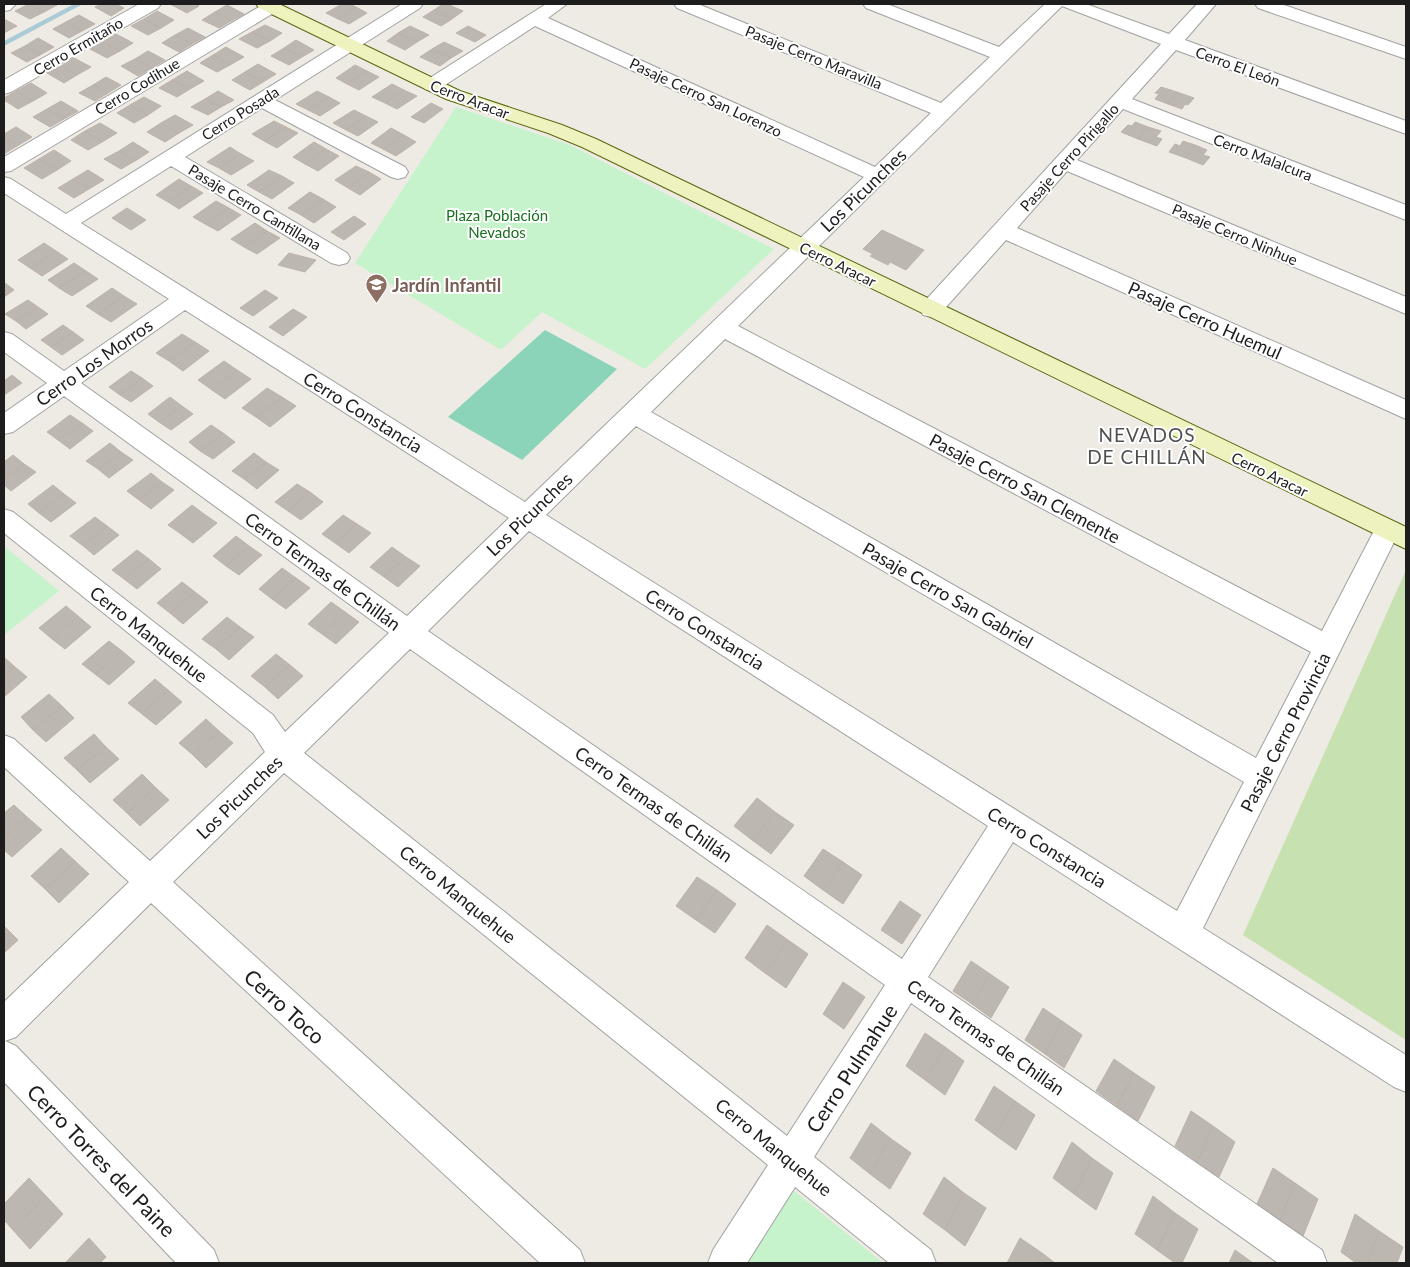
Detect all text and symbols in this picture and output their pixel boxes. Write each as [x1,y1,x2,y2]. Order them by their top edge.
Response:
street label: Cerro Ermitaño [30,13,126,79]
street label: Pasaje Cerro Maravilla [743,21,885,93]
street label: Cerro El León [1193,42,1283,90]
street label: Cerro Codihue [91,54,183,118]
street label: Pasaje Cerro San Lorenzo [627,54,785,140]
street label: Cerro Aracar [428,76,513,123]
street label: Cerro Posada [198,82,282,144]
street label: Pasaje Cerro Pirigallo [1016,99,1122,215]
street label: Cerro Malalcura [1211,130,1315,184]
street label: Los Picunches [815,143,911,236]
street label: Pasaje Cerro Cantillana [185,160,325,254]
street label: Pasaje Cerro Ninhue [1170,199,1300,269]
park label: Plaza Población Nevados [446,206,548,241]
street label: Cerro Aracar [797,238,880,291]
school or university icon: Jardín Infantil [364,273,388,304]
place label: Jardín Infantil [392,274,501,296]
street label: Pasaje Cerro Huemul [1125,276,1285,364]
street label: Cerro Los Morros [31,313,157,410]
street label: Cerro Constancia [299,367,427,457]
district label: NEVADOS DE CHILLÁN [1087,423,1207,468]
street label: Pasaje Cerro San Clemente [926,428,1124,548]
street label: Cerro Aracar [1229,448,1312,501]
street label: Los Picunches [481,467,577,560]
street label: Cerro Termas de Chillán [241,507,405,635]
street label: Pasaje Cerro San Gabriel [859,537,1037,653]
street label: Cerro Manquehue [86,581,212,687]
street label: Cerro Constancia [641,584,769,674]
street label: Pasaje Cerro Provincia [1235,649,1335,815]
street label: Cerro Termas de Chillán [571,741,737,867]
street label: Los Picunches [191,750,287,843]
street label: Cerro Constancia [983,802,1111,892]
street label: Cerro Manquehue [395,840,521,948]
street label: Cerro Toco [240,963,331,1049]
street label: Cerro Termas de Chillán [903,974,1069,1100]
street label: Cerro Pulmahue [800,999,902,1137]
street label: Cerro Torres del Paine [23,1079,181,1241]
street label: Cerro Manquehue [711,1093,837,1201]

